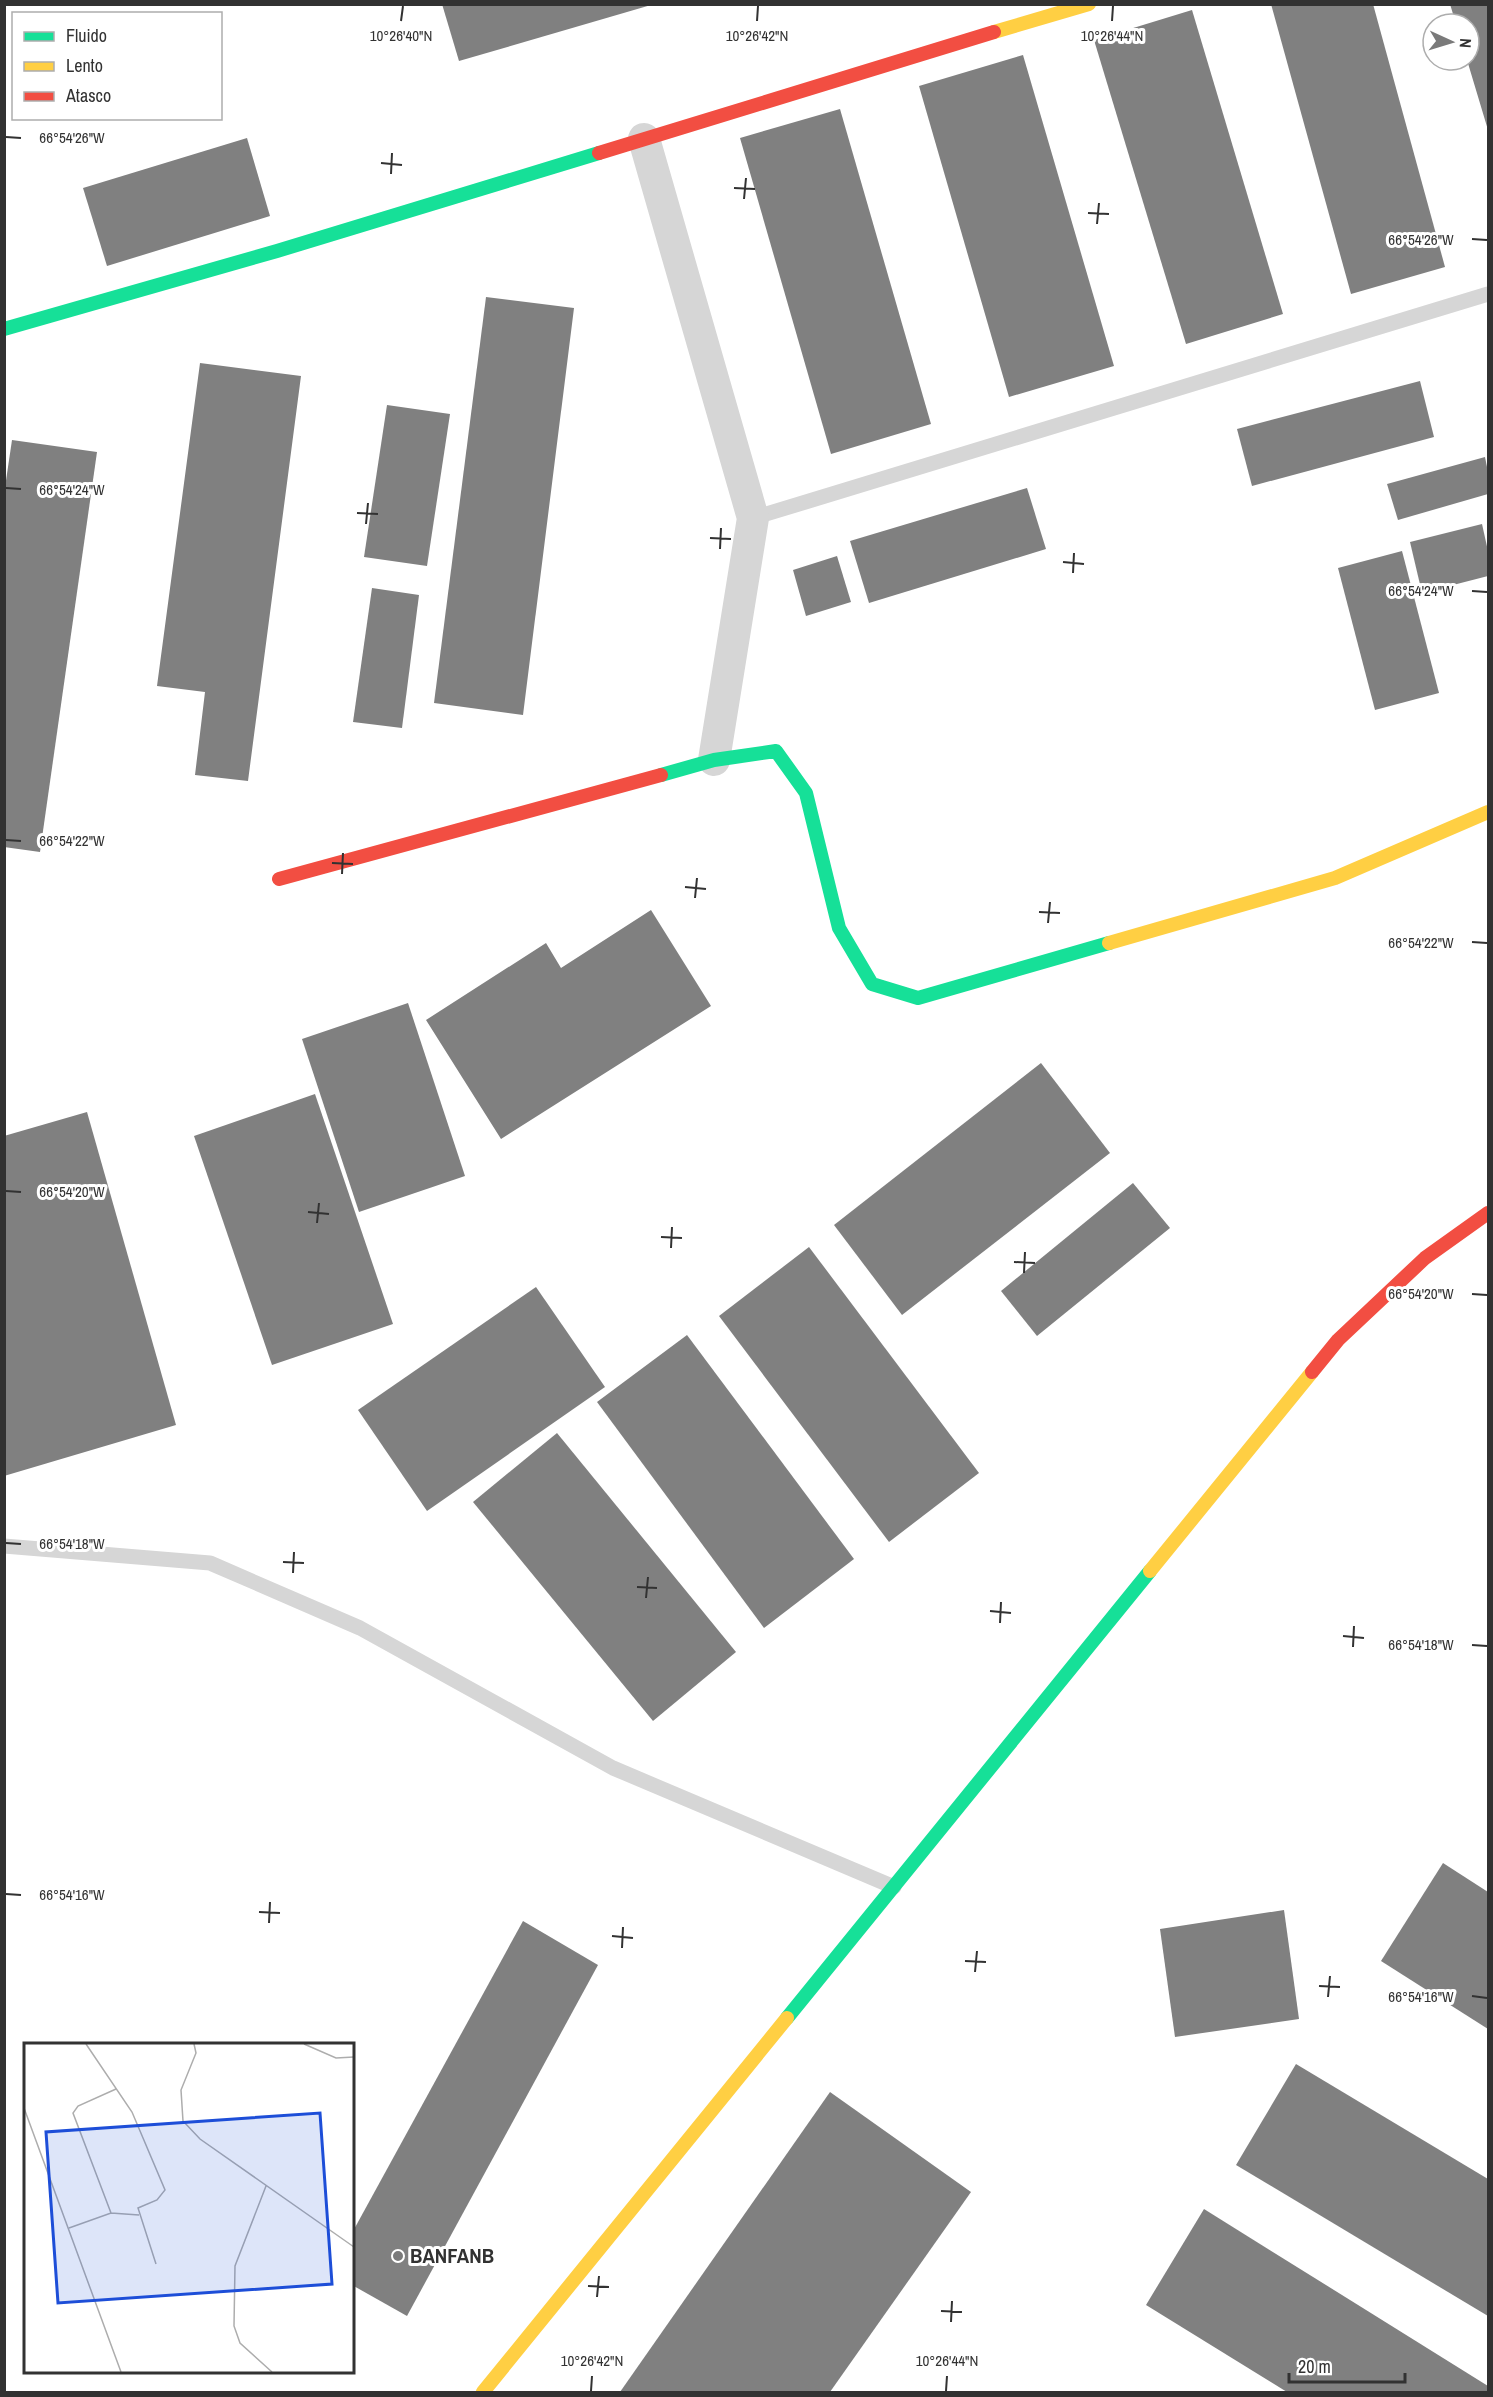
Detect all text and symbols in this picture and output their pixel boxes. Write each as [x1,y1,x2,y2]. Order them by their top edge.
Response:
legend [12,12,222,120]
north arrow [1421,12,1481,72]
text: Fluido [66,23,107,48]
text: 10°26'40"N [370,25,432,46]
text: 10°26'42"N [726,25,788,46]
text: 10°26'44"N [1081,25,1143,46]
text: N [1455,38,1477,49]
text: Lento [66,53,103,78]
text: Atasco [65,83,111,108]
text: 66°54'26"W [39,127,105,148]
text: 66°54'26"W [1388,229,1454,250]
text: 66°54'24"W [39,479,105,500]
text: 66°54'24"W [1388,580,1454,601]
text: 66°54'22"W [39,830,105,851]
text: 66°54'22"W [1388,932,1454,953]
text: 66°54'20"W [39,1181,105,1202]
text: 66°54'20"W [1388,1283,1454,1304]
text: 66°54'18"W [39,1533,105,1554]
text: 66°54'18"W [1388,1634,1454,1655]
text: 66°54'16"W [39,1884,105,1905]
text: 66°54'16"W [1388,1986,1454,2007]
inset map [24,2043,354,2373]
place label: BANFANB [410,2241,494,2270]
marker: BANFANB [391,2249,405,2263]
scale bar [1289,2346,1404,2384]
text: 10°26'42"N [561,2350,623,2371]
text: 10°26'44"N [916,2350,978,2371]
text: 20 m [1298,2354,1331,2379]

